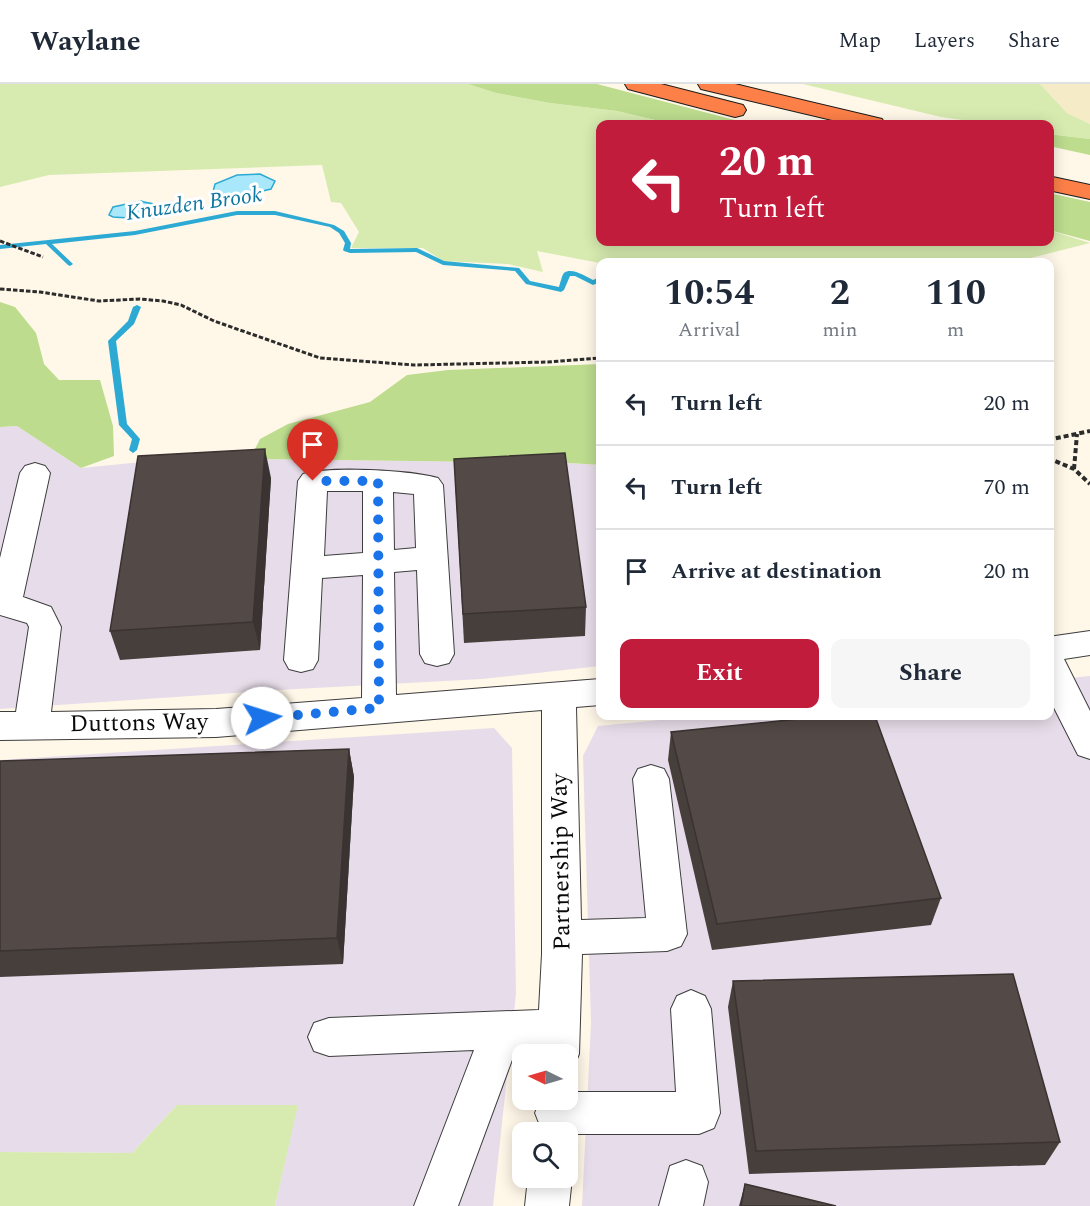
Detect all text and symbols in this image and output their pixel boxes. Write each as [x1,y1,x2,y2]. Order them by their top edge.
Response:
text: Waylane [30,20,141,63]
text: Map [839,25,881,57]
text: Layers [914,25,975,57]
text: Share [1008,25,1060,57]
text: 20 m [719,131,814,194]
icon: left [620,144,698,222]
water label: Knuzden Brook [124,178,264,230]
text: Turn left [719,188,825,230]
text: 10:54 [664,266,754,321]
text: 2 [830,266,850,321]
text: 110 [925,266,986,321]
text: Arrival [678,315,740,345]
text: min [822,315,857,345]
text: m [947,315,964,345]
icon: left [620,387,653,420]
text: Turn left [671,387,763,420]
text: 20 m [984,387,1030,420]
pin [287,419,338,481]
icon: arrive [296,428,329,461]
icon: left [620,471,653,504]
text: Turn left [671,471,763,504]
text: 70 m [984,471,1030,504]
icon: arrive [620,555,653,588]
text: Arrive at destination [671,555,882,588]
text: 20 m [984,555,1030,588]
button: Exit [620,639,819,708]
button: Share [831,639,1030,708]
position arrow [230,686,294,750]
street label: Duttons Way [69,704,210,742]
street label: Partnership Way [541,771,581,951]
north arrow [512,1044,578,1110]
map controls [512,1044,578,1188]
button: search [512,1122,578,1188]

